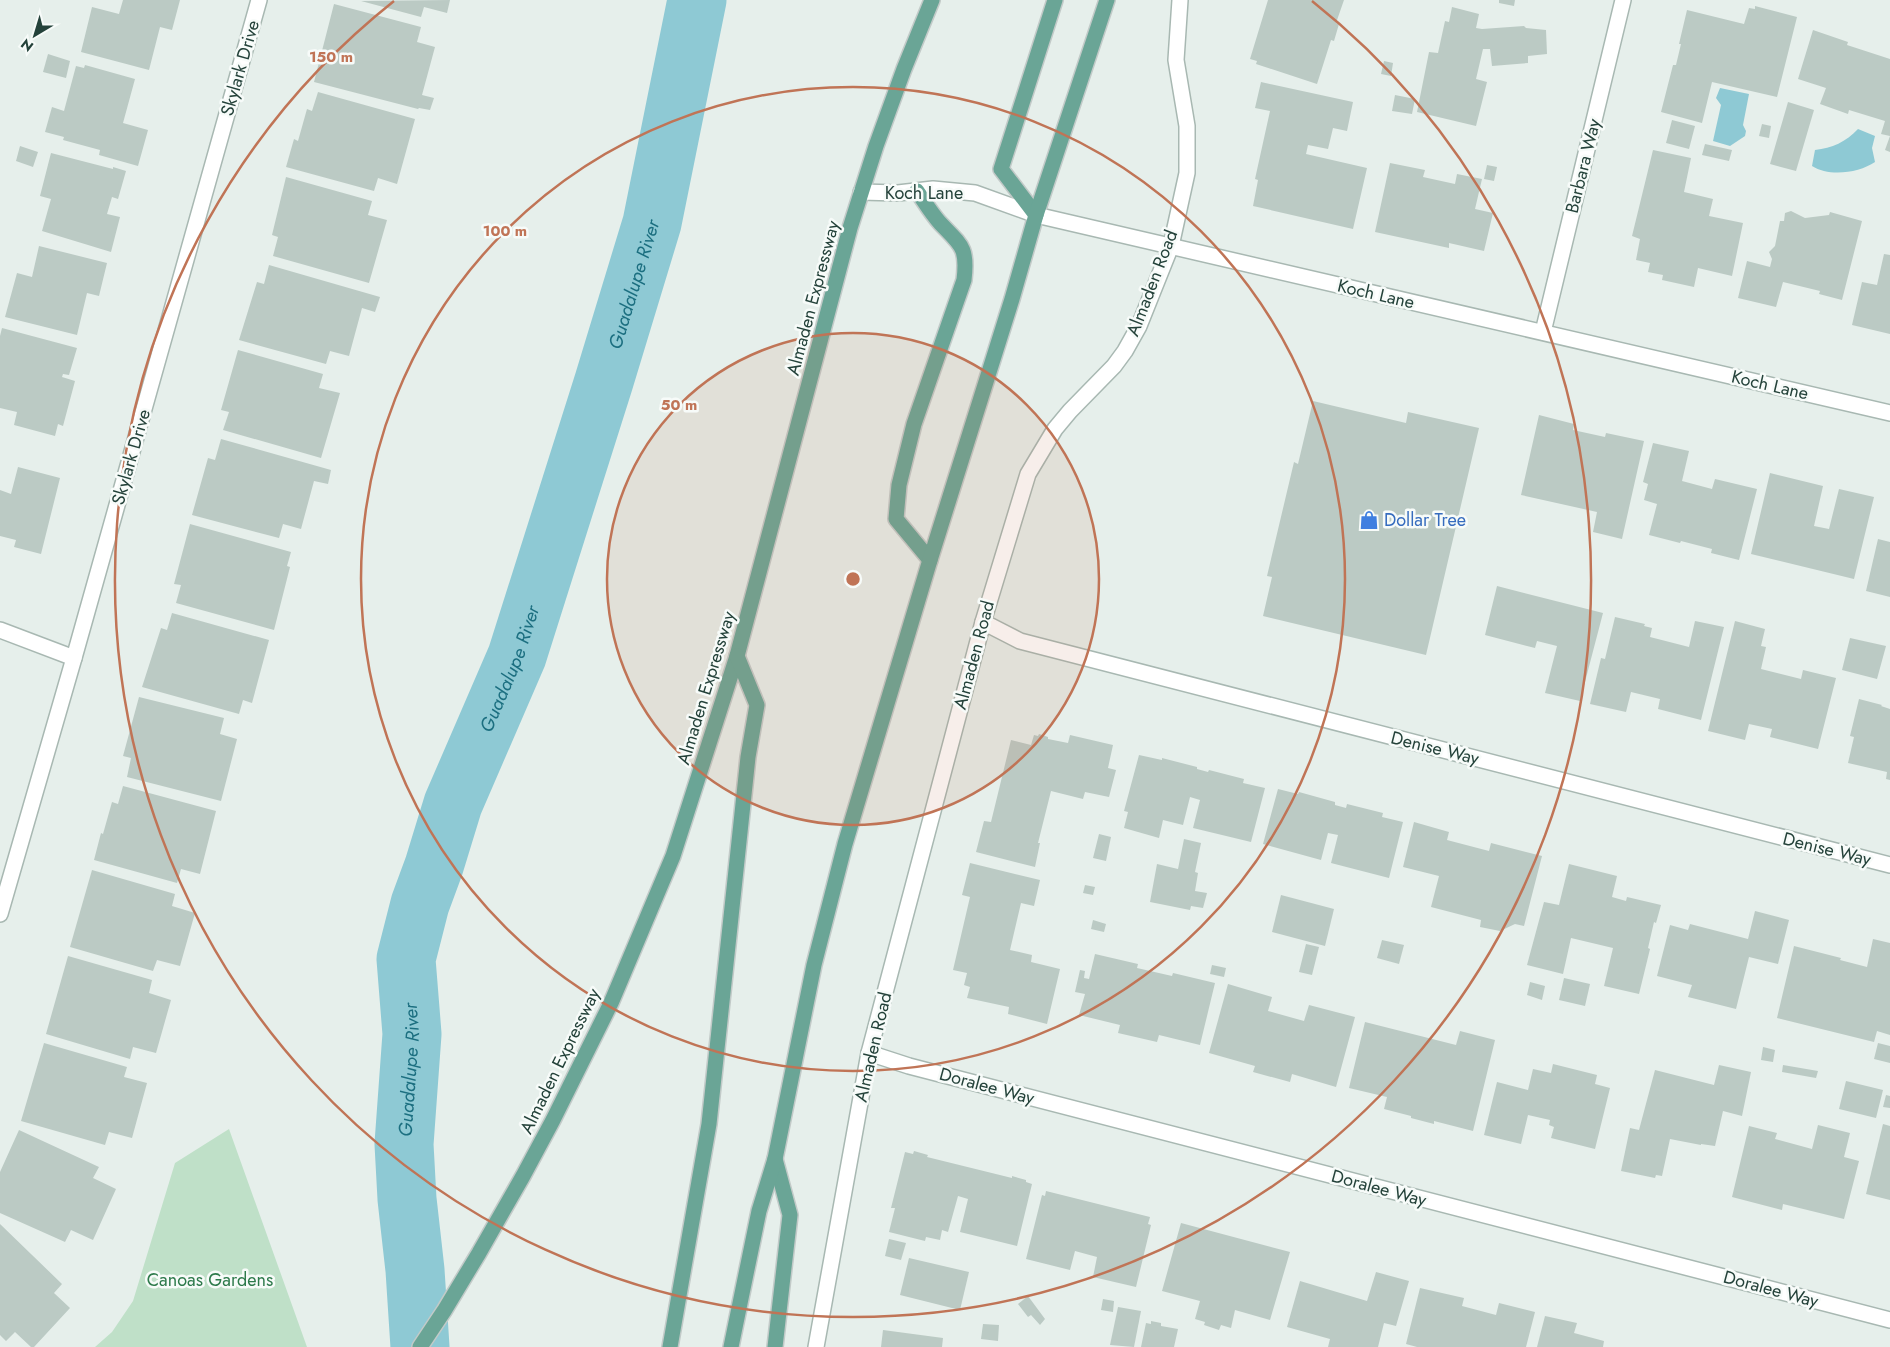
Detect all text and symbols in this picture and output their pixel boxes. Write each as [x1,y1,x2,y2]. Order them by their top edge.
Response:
north arrow [10,10,60,60]
street label: Skylark Drive [214,17,266,119]
text: N [16,34,38,57]
text: 150 m [309,46,353,68]
street label: Barbara Way [1559,116,1607,216]
street label: Koch Lane [885,180,963,206]
water label: Guadalupe River [601,215,666,352]
street label: Almaden Expressway [780,218,846,378]
text: 100 m [483,220,527,242]
street label: Almaden Road [1120,226,1184,340]
street label: Koch Lane [1335,273,1417,315]
street label: Koch Lane [1729,364,1811,406]
text: 50 m [661,394,697,416]
street label: Skylark Drive [105,406,157,508]
place label: Dollar Tree [1384,507,1466,533]
shop icon: Dollar Tree [1358,509,1380,531]
centre of rings [844,570,862,588]
street label: Almaden Road [947,598,1001,712]
water label: Guadalupe River [472,600,546,736]
street label: Almaden Expressway [670,608,742,768]
street label: Denise Way [1388,724,1482,772]
street label: Denise Way [1780,825,1874,873]
street label: Almaden Expressway [513,984,607,1138]
street label: Almaden Road [848,990,898,1104]
water label: Guadalupe River [391,1000,426,1138]
street label: Doralee Way [937,1061,1038,1111]
street label: Doralee Way [1329,1163,1430,1213]
street label: Doralee Way [1721,1264,1822,1314]
park label: Canoas Gardens [147,1267,273,1293]

